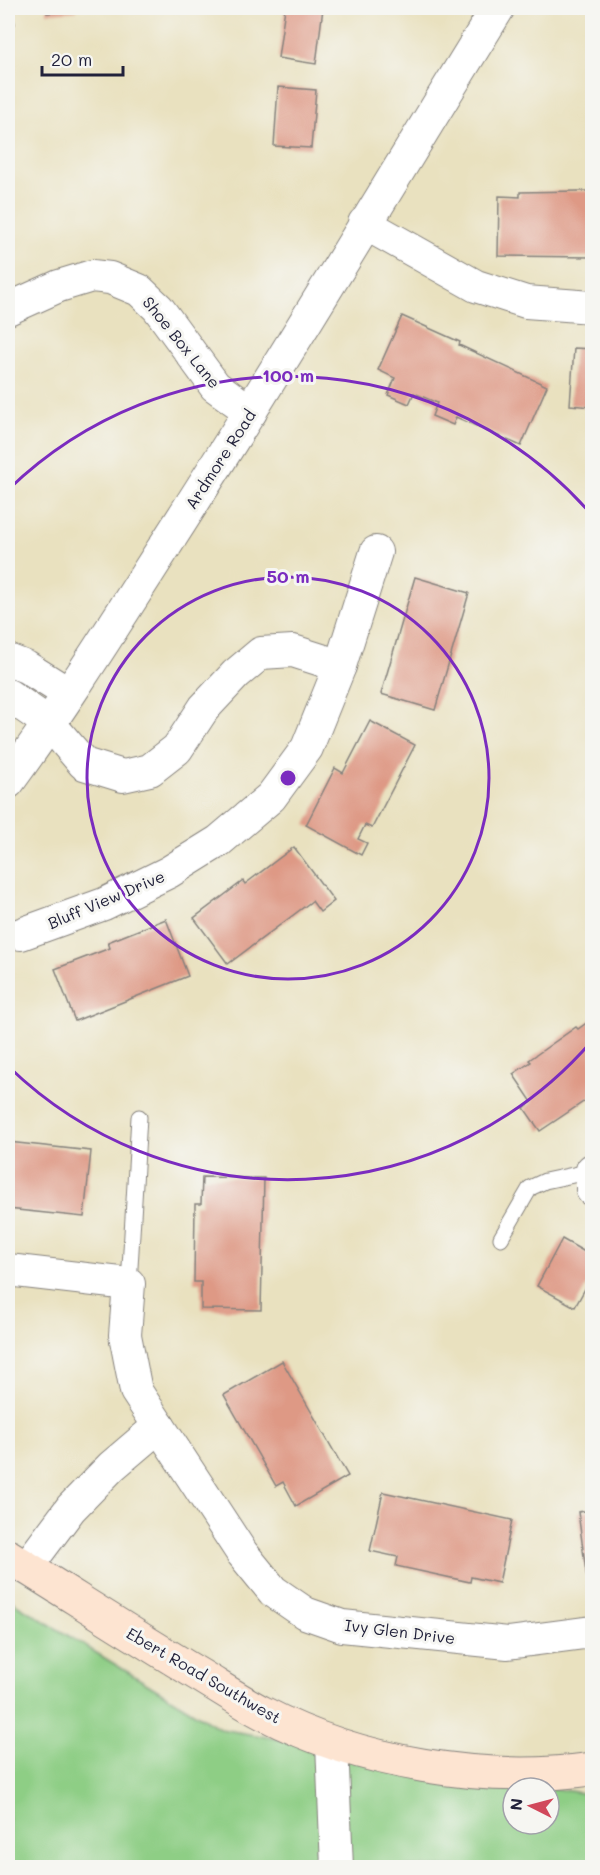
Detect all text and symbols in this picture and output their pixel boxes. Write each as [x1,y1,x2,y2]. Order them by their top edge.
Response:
scale bar [42,39,123,77]
text: 20 m [51,47,92,71]
street label: Shoe Box Lane [138,292,226,392]
text: 100 m [262,363,314,387]
street label: Ardmore Road [180,405,260,513]
text: 50 m [267,564,309,588]
centre of rings [278,768,298,788]
street label: Bluff View Drive [44,865,168,933]
street label: Ivy Glen Drive [344,1614,456,1648]
street label: Ebert Road Southwest [123,1622,285,1728]
north arrow [501,1776,561,1836]
text: N [505,1797,527,1812]

